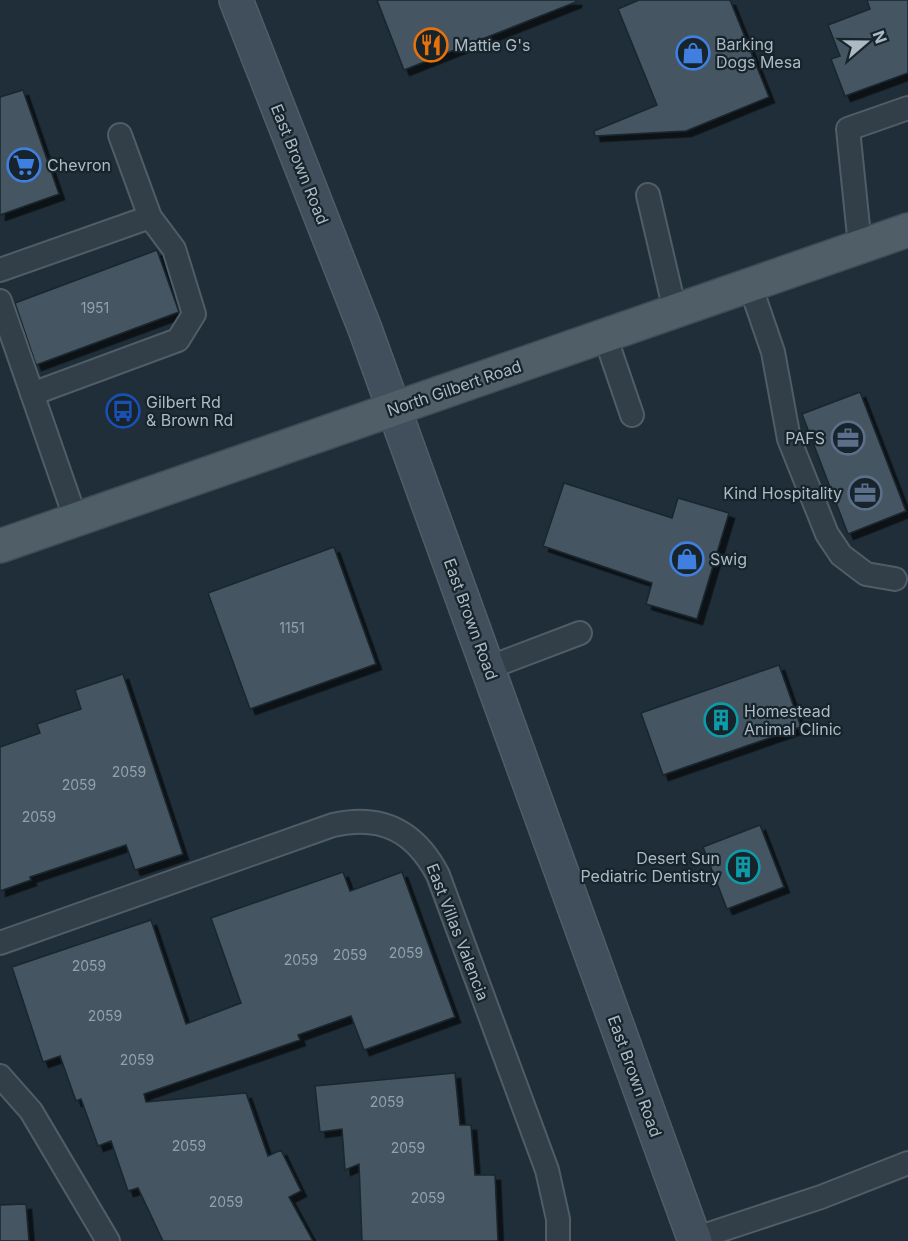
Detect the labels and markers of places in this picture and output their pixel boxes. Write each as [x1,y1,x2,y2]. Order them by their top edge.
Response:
restaurant icon: Mattie G's [413,27,449,63]
place label: Barking Dogs Mesa [716,34,801,72]
place label: Mattie G's [454,35,530,55]
shop icon: Barking Dogs Mesa [675,35,711,71]
supermarket icon: Chevron [6,147,42,183]
place label: Chevron [47,155,111,175]
place label: Gilbert Rd & Brown Rd [146,392,233,430]
bus stop icon: Gilbert Rd & Brown Rd [105,393,141,429]
office icon: PAFS [830,420,866,456]
place label: PAFS [785,428,825,448]
office icon: Kind Hospitality [847,475,883,511]
place label: Kind Hospitality [723,483,842,503]
shop icon: Swig [669,541,705,577]
place label: Swig [710,549,747,569]
place label: Homestead Animal Clinic [744,701,842,739]
building icon: Homestead Animal Clinic [703,702,739,738]
place label: Desert Sun Pediatric Dentistry [580,848,720,886]
building icon: Desert Sun Pediatric Dentistry [725,849,761,885]

